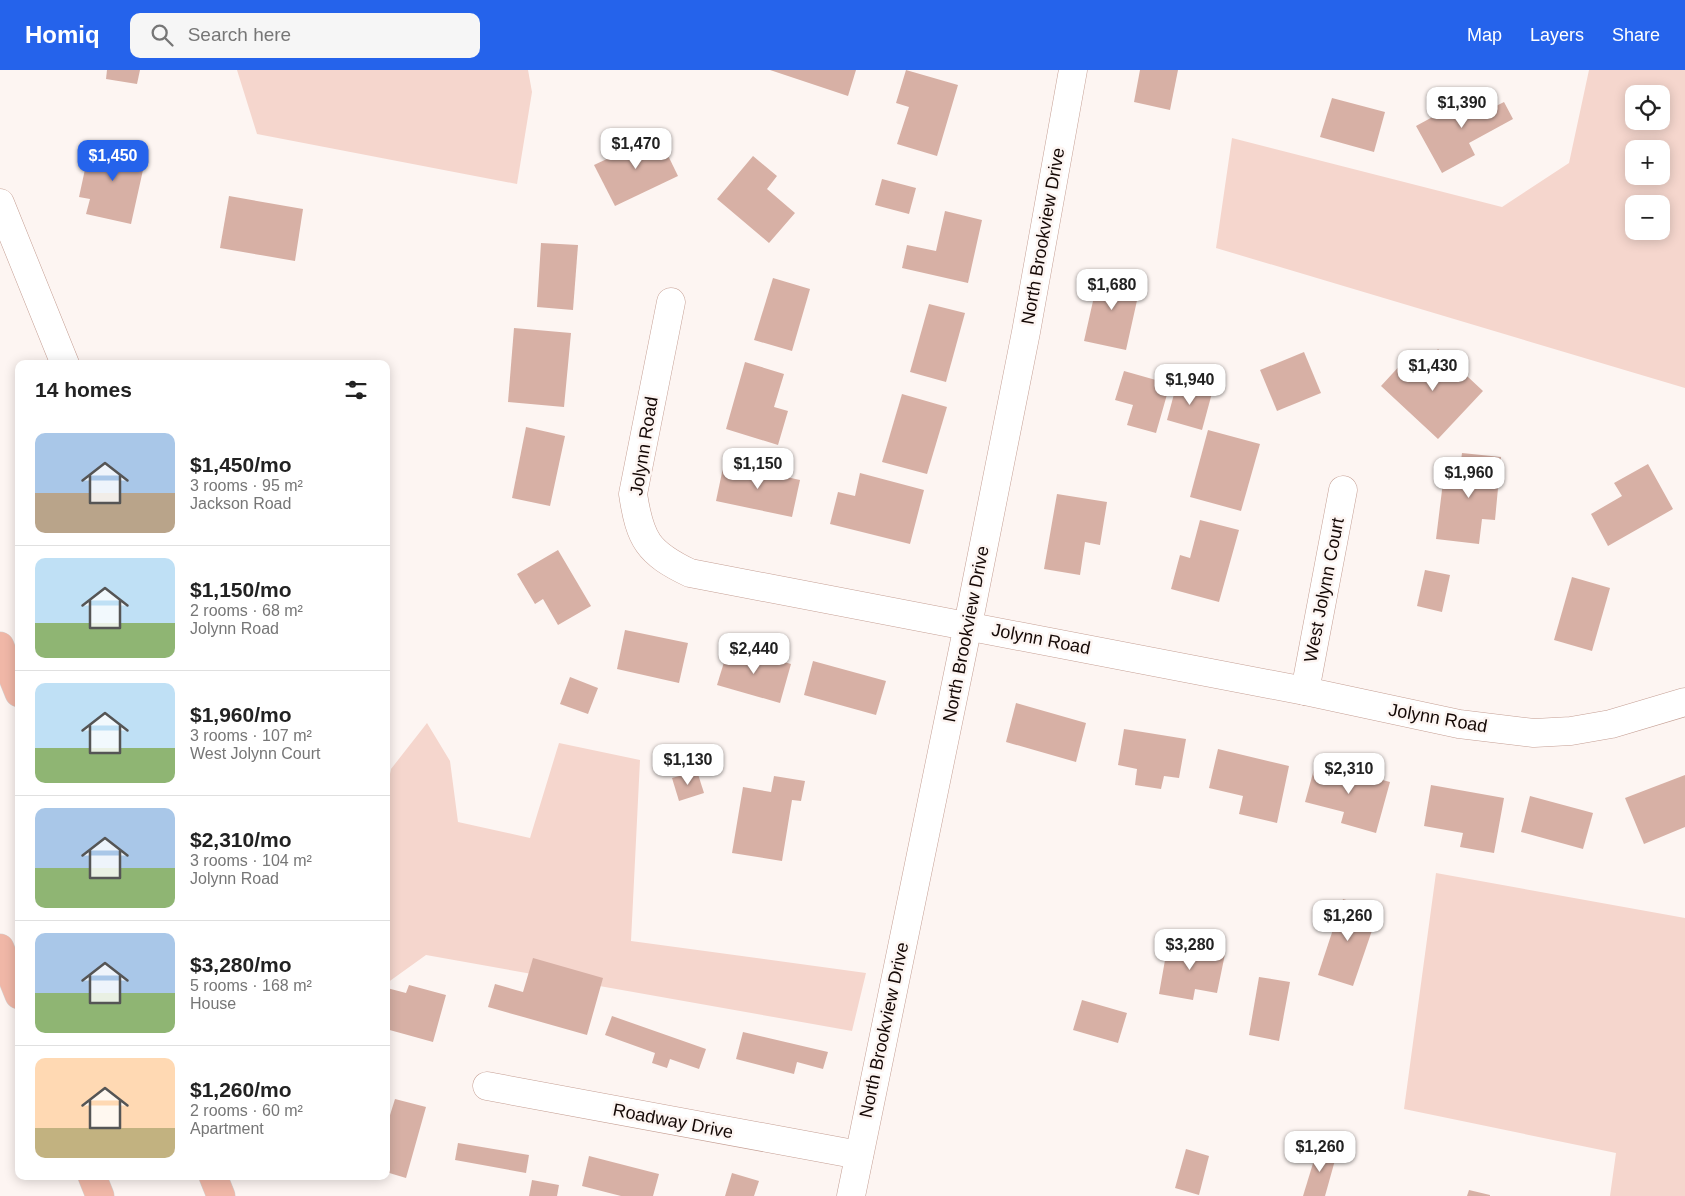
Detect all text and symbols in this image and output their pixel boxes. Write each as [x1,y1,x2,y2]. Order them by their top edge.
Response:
search box [130,13,480,58]
text: Homiq [25,21,100,48]
icon: search [148,21,176,49]
text: Search here [188,24,291,45]
text: Map [1467,25,1502,45]
text: Layers [1530,25,1584,45]
text: Share [1612,25,1660,45]
map controls [1625,85,1670,240]
button: locate [1625,85,1670,130]
pin: $1,390 [1421,87,1503,129]
text: $1,390 [1438,94,1486,111]
pin: $1,470 [595,128,677,170]
text: $1,470 [612,135,660,152]
pin: $1,450 [72,140,154,182]
button: + [1625,140,1670,185]
street label: North Brookview Drive [1018,146,1068,326]
text: $1,450 [89,147,137,164]
button: − [1625,195,1670,240]
pin: $1,680 [1071,268,1153,311]
text: $1,680 [1088,276,1136,293]
pin: $1,430 [1392,350,1474,392]
text: $1,430 [1409,357,1457,374]
pin: $1,940 [1149,364,1231,406]
text: $1,940 [1166,371,1214,388]
icon: filters [342,376,370,404]
text: 14 homes [35,378,132,401]
street label: Jolynn Road [626,395,662,497]
pin: $1,150 [717,448,799,490]
icon: home [75,453,135,513]
text: $1,450/mo [190,453,292,476]
text: $1,150 [734,455,782,472]
pin: $1,960 [1428,456,1510,499]
text: $1,960 [1445,464,1493,481]
text: 3 rooms · 95 m² [190,477,303,494]
text: Jackson Road [190,495,291,512]
street label: West Jolynn Court [1300,516,1348,664]
street label: North Brookview Drive [939,544,993,724]
icon: home [75,578,135,638]
text: $1,150/mo [190,578,292,601]
text: 2 rooms · 68 m² [190,602,303,619]
text: Jolynn Road [190,620,279,637]
street label: Jolynn Road [990,620,1092,658]
pin: $2,440 [713,632,795,675]
text: $2,440 [730,640,778,657]
street label: Jolynn Road [1387,699,1489,737]
icon: home [75,703,135,763]
text: $1,960/mo [190,703,292,726]
text: 3 rooms · 107 m² [190,727,312,744]
pin: $1,130 [647,744,729,786]
text: West Jolynn Court [190,745,320,762]
text: $1,130 [664,751,712,768]
pin: $2,310 [1308,752,1390,795]
text: $2,310 [1325,760,1373,777]
icon: home [75,828,135,888]
text: $2,310/mo [190,828,292,851]
text: 3 rooms · 104 m² [190,852,312,869]
text: Jolynn Road [190,870,279,887]
pin: $1,260 [1307,900,1389,942]
text: $1,260 [1324,907,1372,924]
pin: $3,280 [1149,928,1231,971]
text: $3,280 [1166,936,1214,953]
street label: North Brookview Drive [856,940,912,1120]
icon: home [75,953,135,1013]
text: $3,280/mo [190,953,292,976]
text: 5 rooms · 168 m² [190,977,312,994]
text: House [190,995,236,1012]
icon: home [75,1078,135,1138]
text: $1,260/mo [190,1078,292,1101]
street label: Roadway Drive [611,1100,735,1142]
text: 2 rooms · 60 m² [190,1102,303,1119]
text: Apartment [190,1120,264,1137]
pin: $1,260 [1279,1130,1361,1173]
text: $1,260 [1296,1138,1344,1155]

